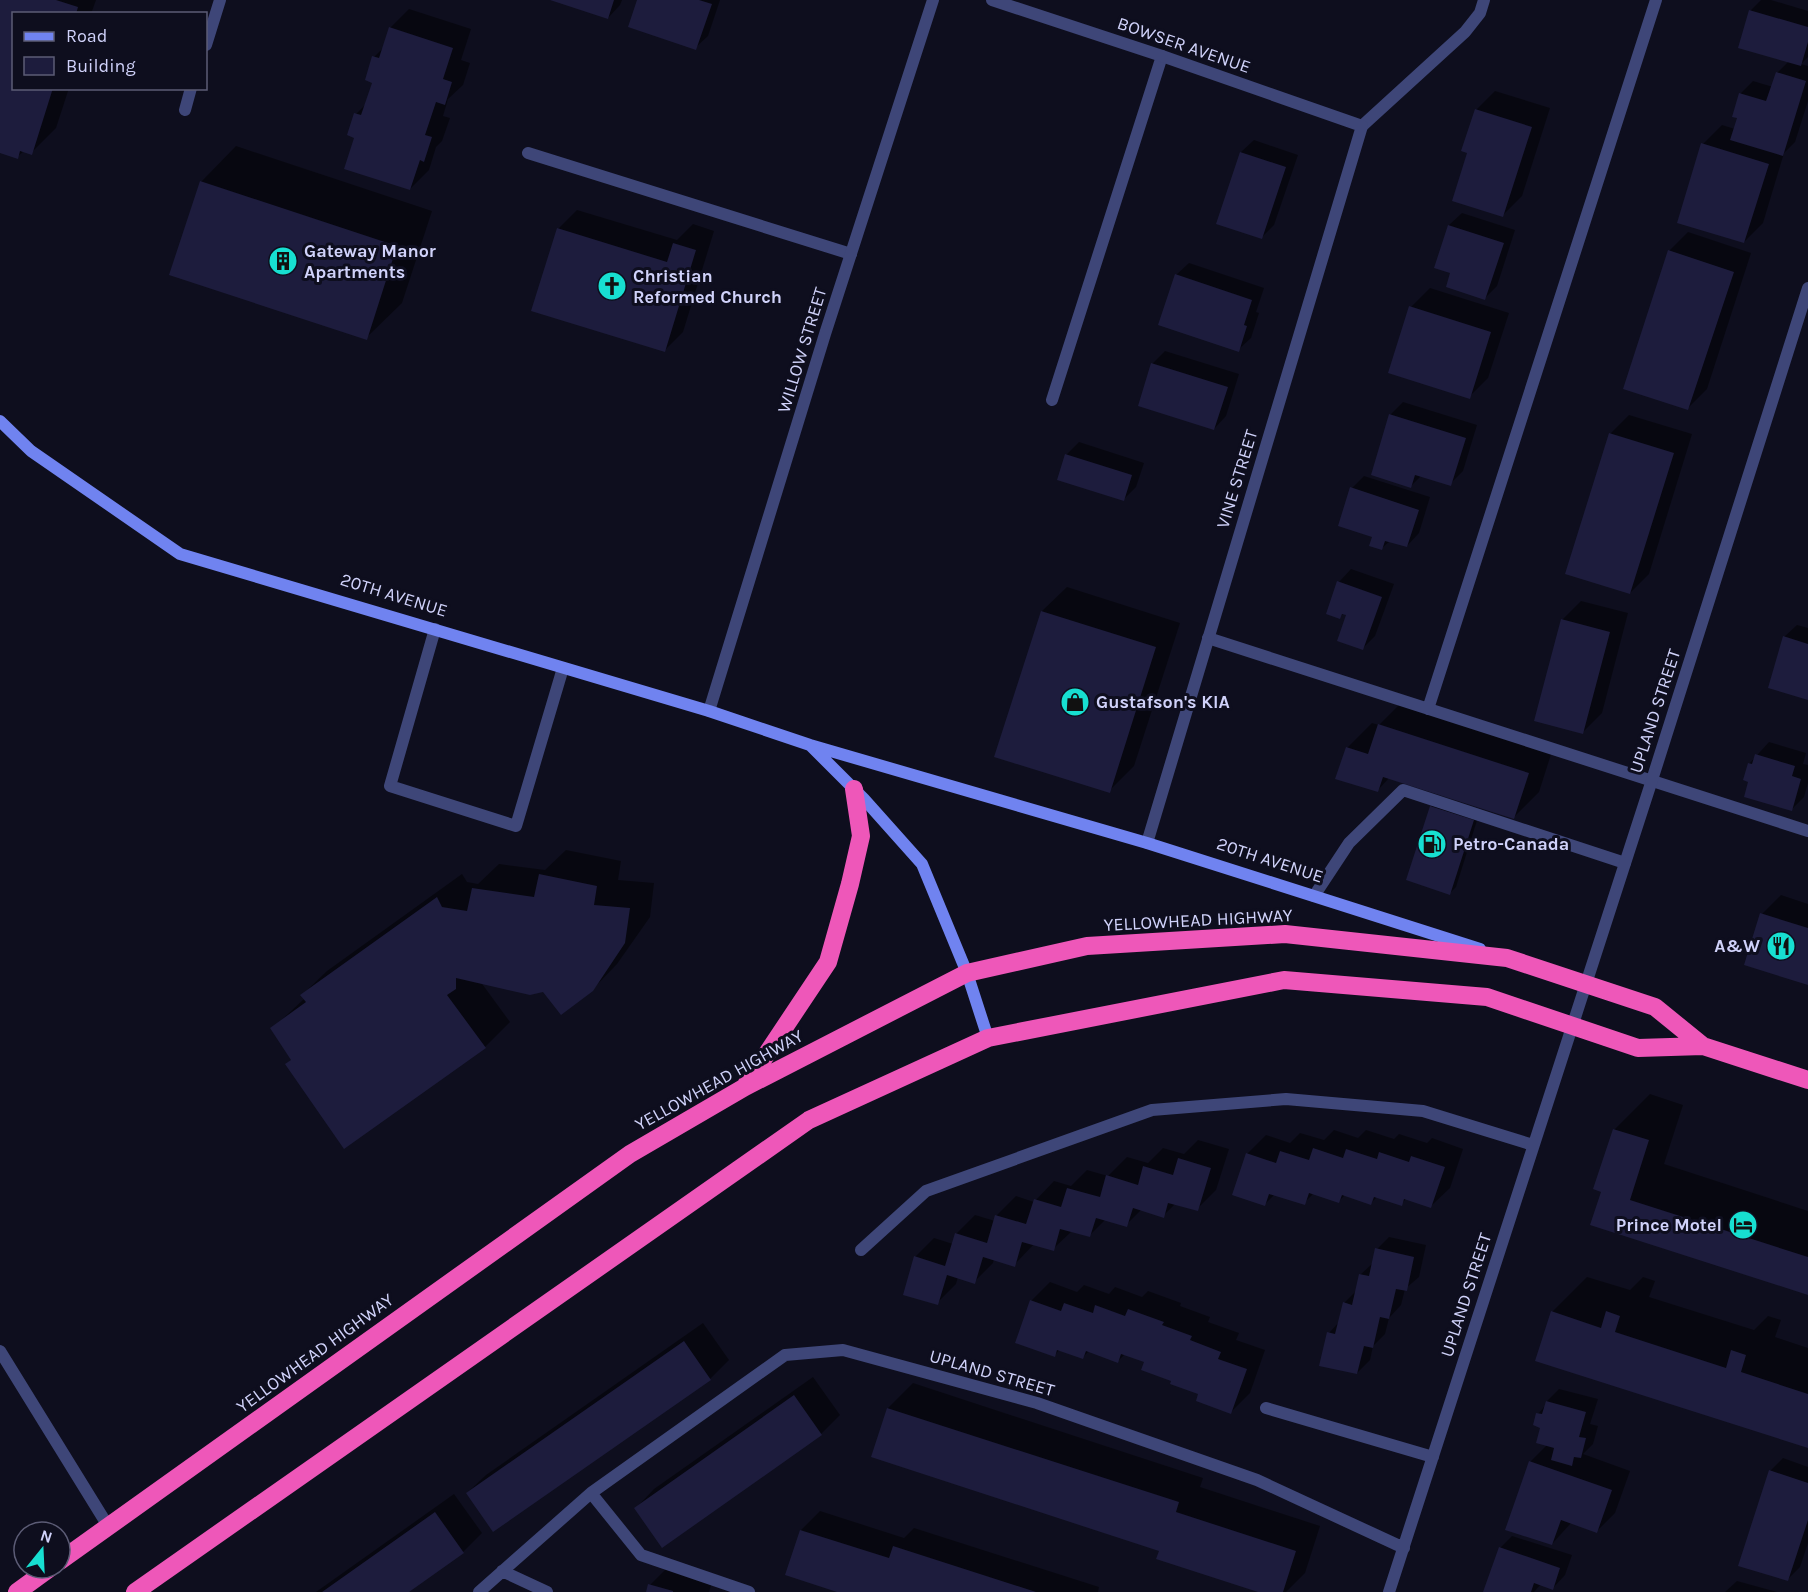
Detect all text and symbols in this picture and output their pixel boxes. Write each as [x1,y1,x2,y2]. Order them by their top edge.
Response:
legend [12,12,207,90]
street label: BOWSER AVENUE [1114,12,1254,78]
text: Road [66,25,107,47]
text: Building [66,55,136,77]
place label: Gateway Manor Apartments [304,240,436,283]
building icon: Gateway Manor Apartments [267,245,299,277]
place label: Christian Reformed Church [633,265,782,308]
church icon: Christian Reformed Church [596,270,628,302]
street label: WILLOW STREET [772,285,832,415]
street label: VINE STREET [1212,427,1262,531]
street label: 20TH AVENUE [338,568,450,622]
street label: UPLAND STREET [1625,646,1685,776]
shop icon: Gustafson's KIA [1059,686,1091,718]
place label: Gustafson's KIA [1096,691,1230,713]
fuel station icon: Petro-Canada [1416,828,1448,860]
street label: 20TH AVENUE [1214,832,1326,888]
place label: Petro-Canada [1453,833,1569,855]
street label: YELLOWHEAD HIGHWAY [1103,904,1293,936]
restaurant icon: A&W [1765,930,1797,962]
place label: A&W [1714,935,1760,957]
street label: YELLOWHEAD HIGHWAY [631,1024,807,1135]
hotel icon: Prince Motel [1727,1209,1759,1241]
place label: Prince Motel [1616,1214,1722,1236]
street label: UPLAND STREET [1436,1230,1496,1360]
street label: YELLOWHEAD HIGHWAY [232,1288,398,1417]
street label: UPLAND STREET [927,1345,1057,1401]
north arrow [12,1520,72,1580]
text: N [38,1525,55,1547]

